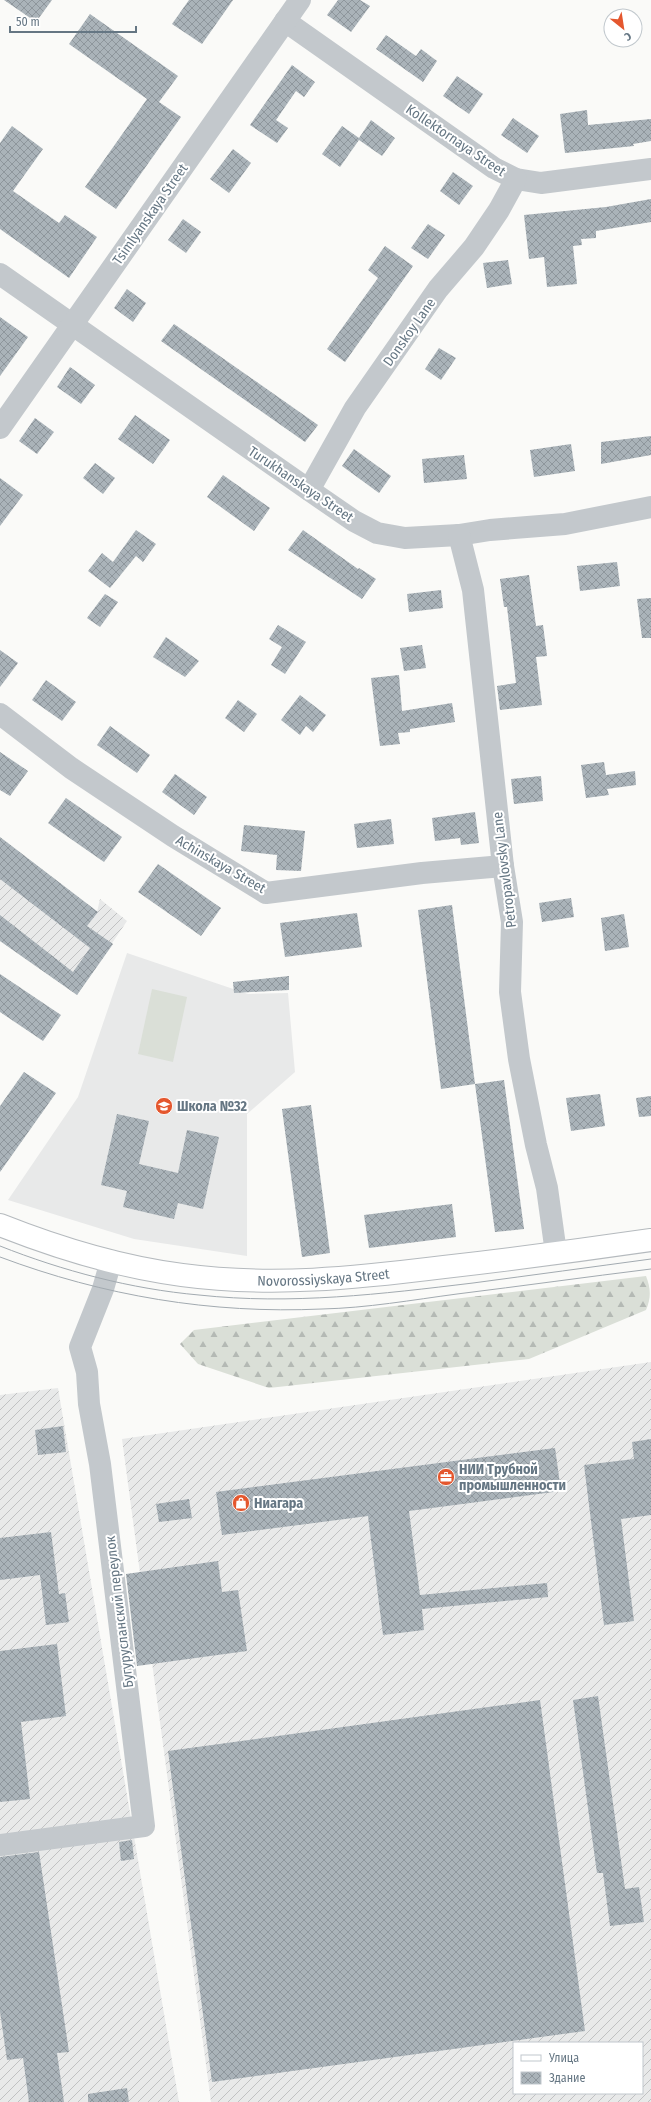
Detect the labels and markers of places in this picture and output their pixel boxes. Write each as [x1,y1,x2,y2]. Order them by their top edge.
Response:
school or university icon: Школа №32 [154,1096,174,1116]
place label: Школа №32 [177,1098,248,1115]
place label: НИИ Трубной промышленности [459,1461,566,1494]
office icon: НИИ Трубной промышленности [436,1467,456,1487]
shop icon: Ниагара [231,1493,251,1513]
place label: Ниагара [254,1495,303,1512]

